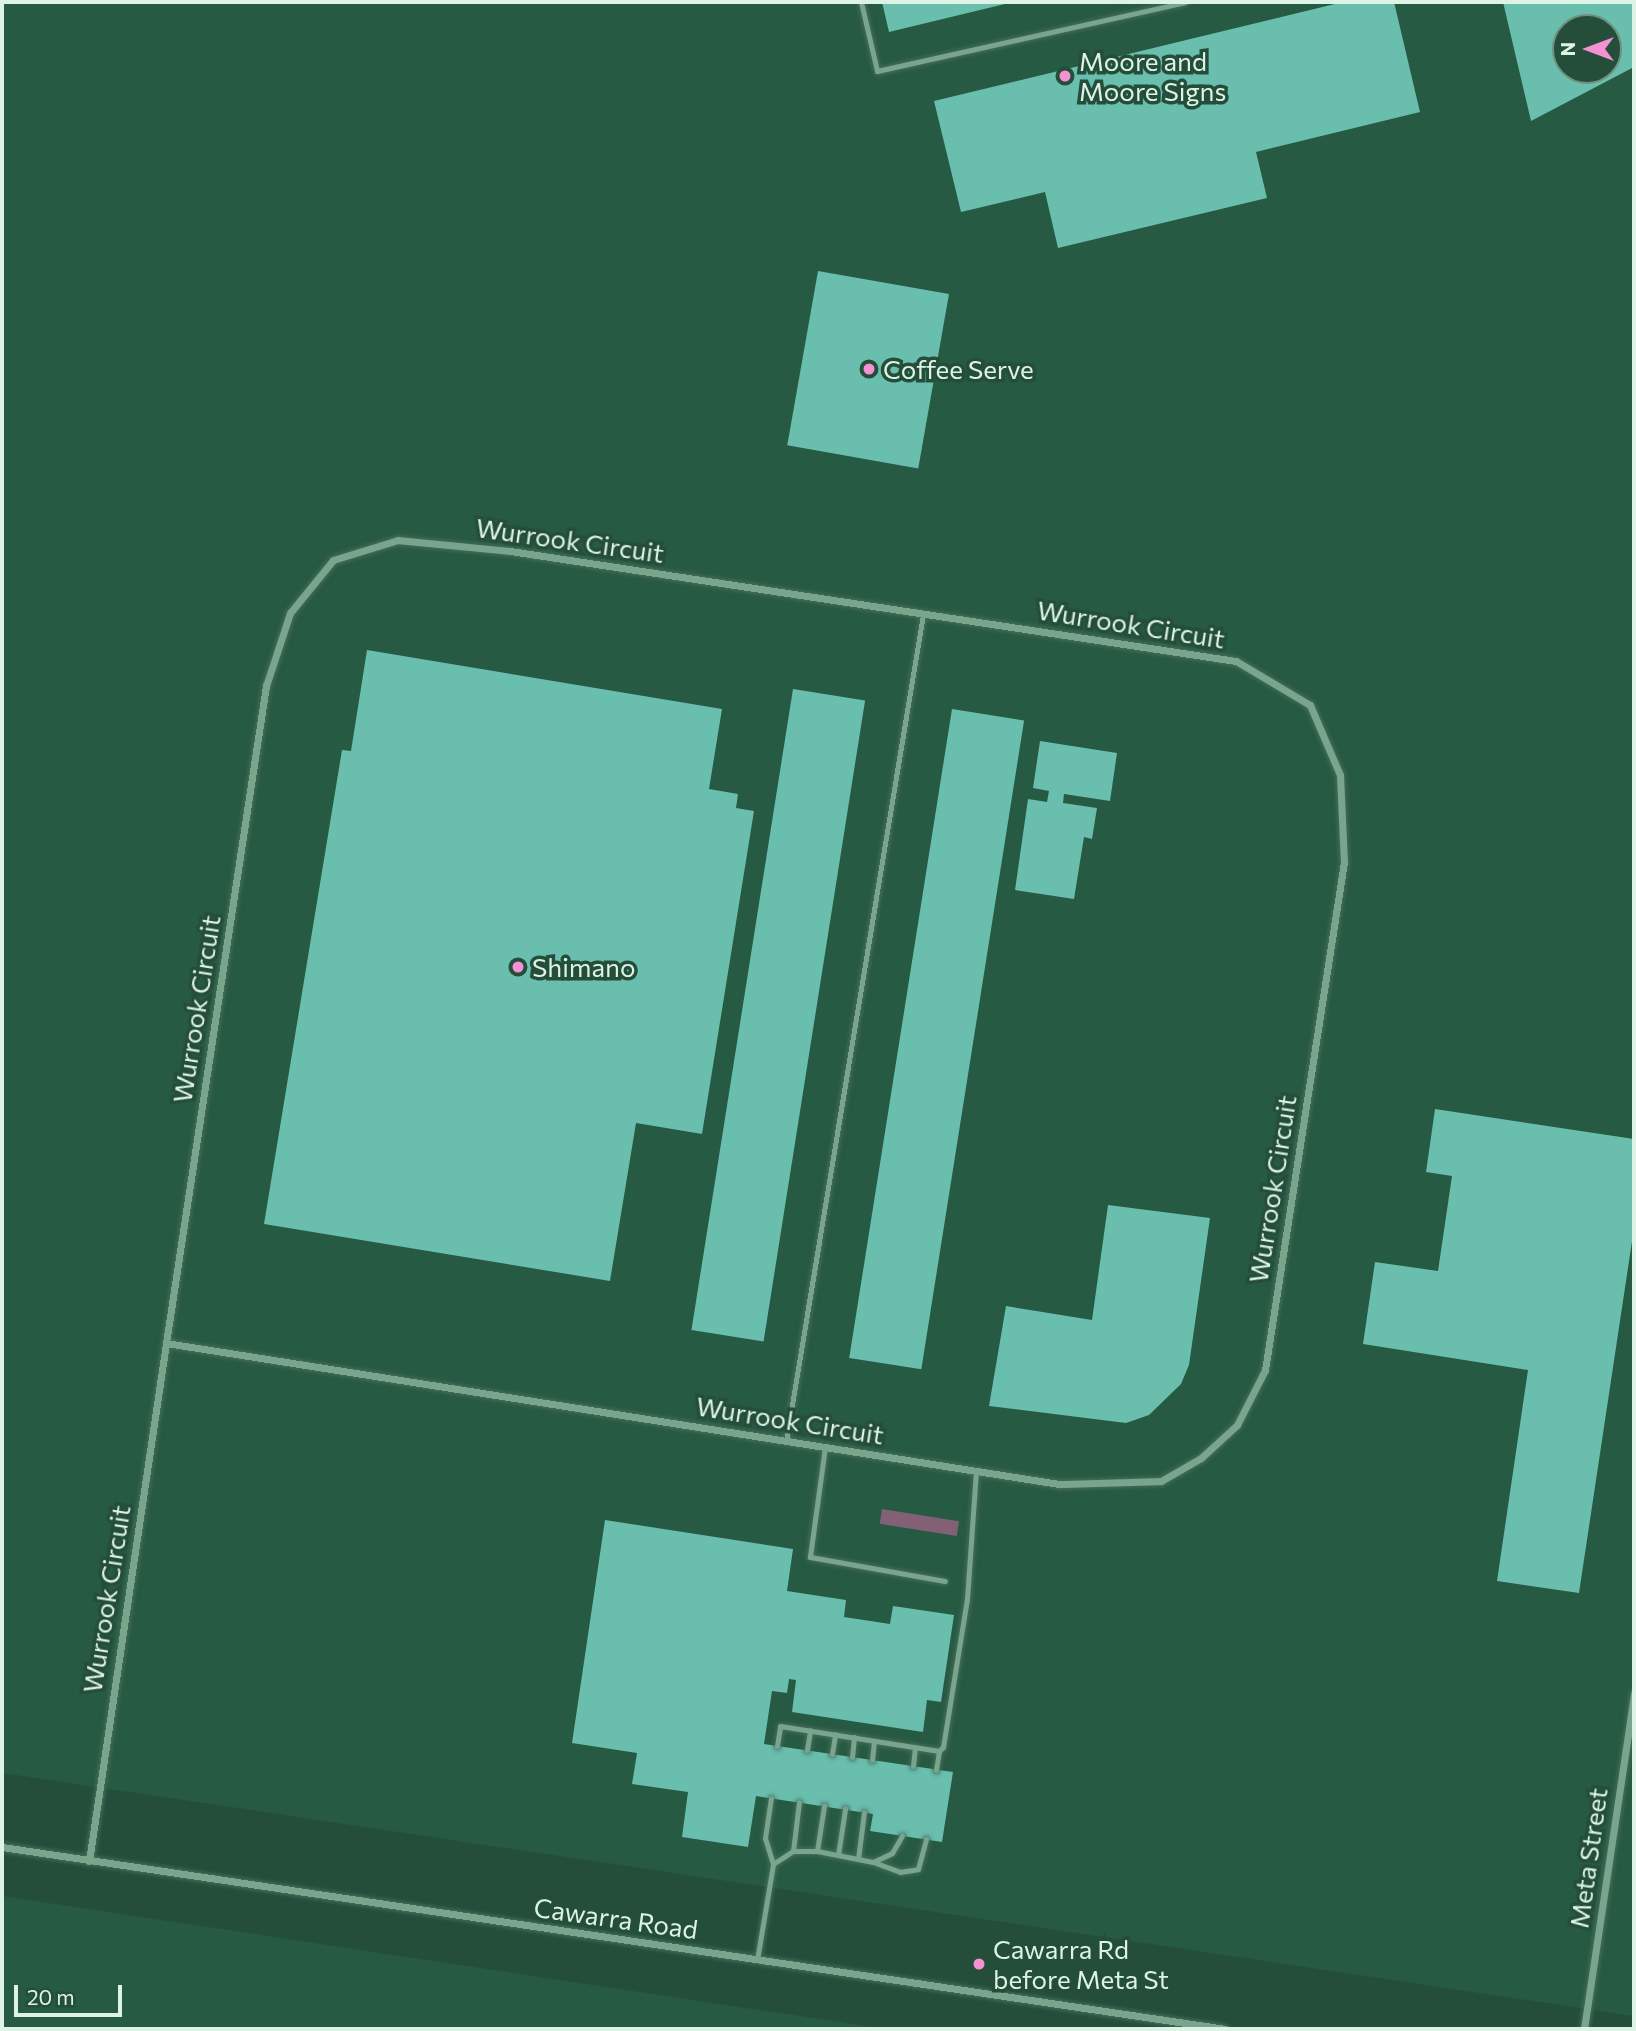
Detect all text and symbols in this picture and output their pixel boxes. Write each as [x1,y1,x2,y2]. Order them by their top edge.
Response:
north arrow [1552,14,1622,84]
text: N [1556,42,1579,56]
place label: Moore and Moore Signs [1079,45,1226,106]
marker: Moore and Moore Signs [1057,68,1073,84]
place label: Coffee Serve [883,353,1034,385]
marker: Coffee Serve [861,361,877,377]
street label: Wurrook Circuit [474,511,666,569]
street label: Wurrook Circuit [1035,594,1227,654]
street label: Wurrook Circuit [166,913,226,1105]
place label: Shimano [532,951,636,983]
marker: Shimano [510,959,526,975]
street label: Wurrook Circuit [1242,1093,1302,1285]
street label: Wurrook Circuit [694,1390,886,1450]
street label: Wurrook Circuit [76,1503,136,1695]
street label: Meta Street [1563,1786,1613,1930]
street label: Cawarra Road [532,1891,700,1945]
place label: Cawarra Rd before Meta St [993,1933,1169,1994]
marker: Cawarra Rd before Meta St [971,1956,987,1972]
scale bar [18,1972,126,2016]
text: 20 m [27,1984,75,2009]

